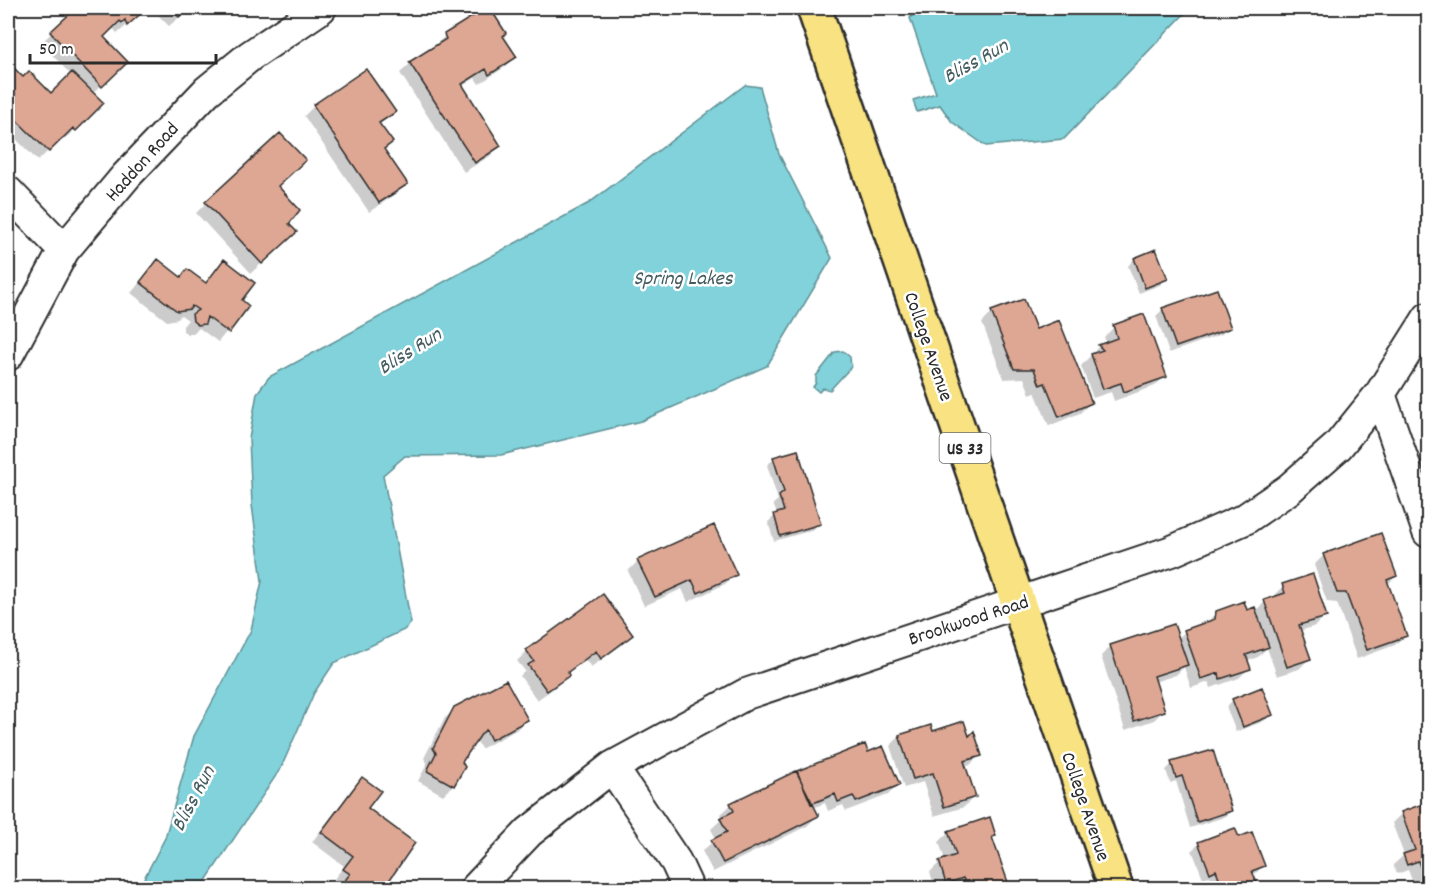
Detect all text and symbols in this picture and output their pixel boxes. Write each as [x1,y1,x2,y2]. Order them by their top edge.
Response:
scale bar [30,27,216,65]
water label: Bliss Run [938,32,1016,93]
text: 50 m [39,38,74,63]
street label: Haddon Road [100,117,187,209]
water label: Spring Lakes [633,265,734,295]
street label: College Avenue [895,289,959,406]
water label: Bliss Run [373,321,449,384]
road number: US 33 [940,433,990,463]
street label: Brookwood Road [905,589,1033,654]
street label: College Avenue [1052,749,1116,866]
water label: Bliss Run [165,760,225,837]

